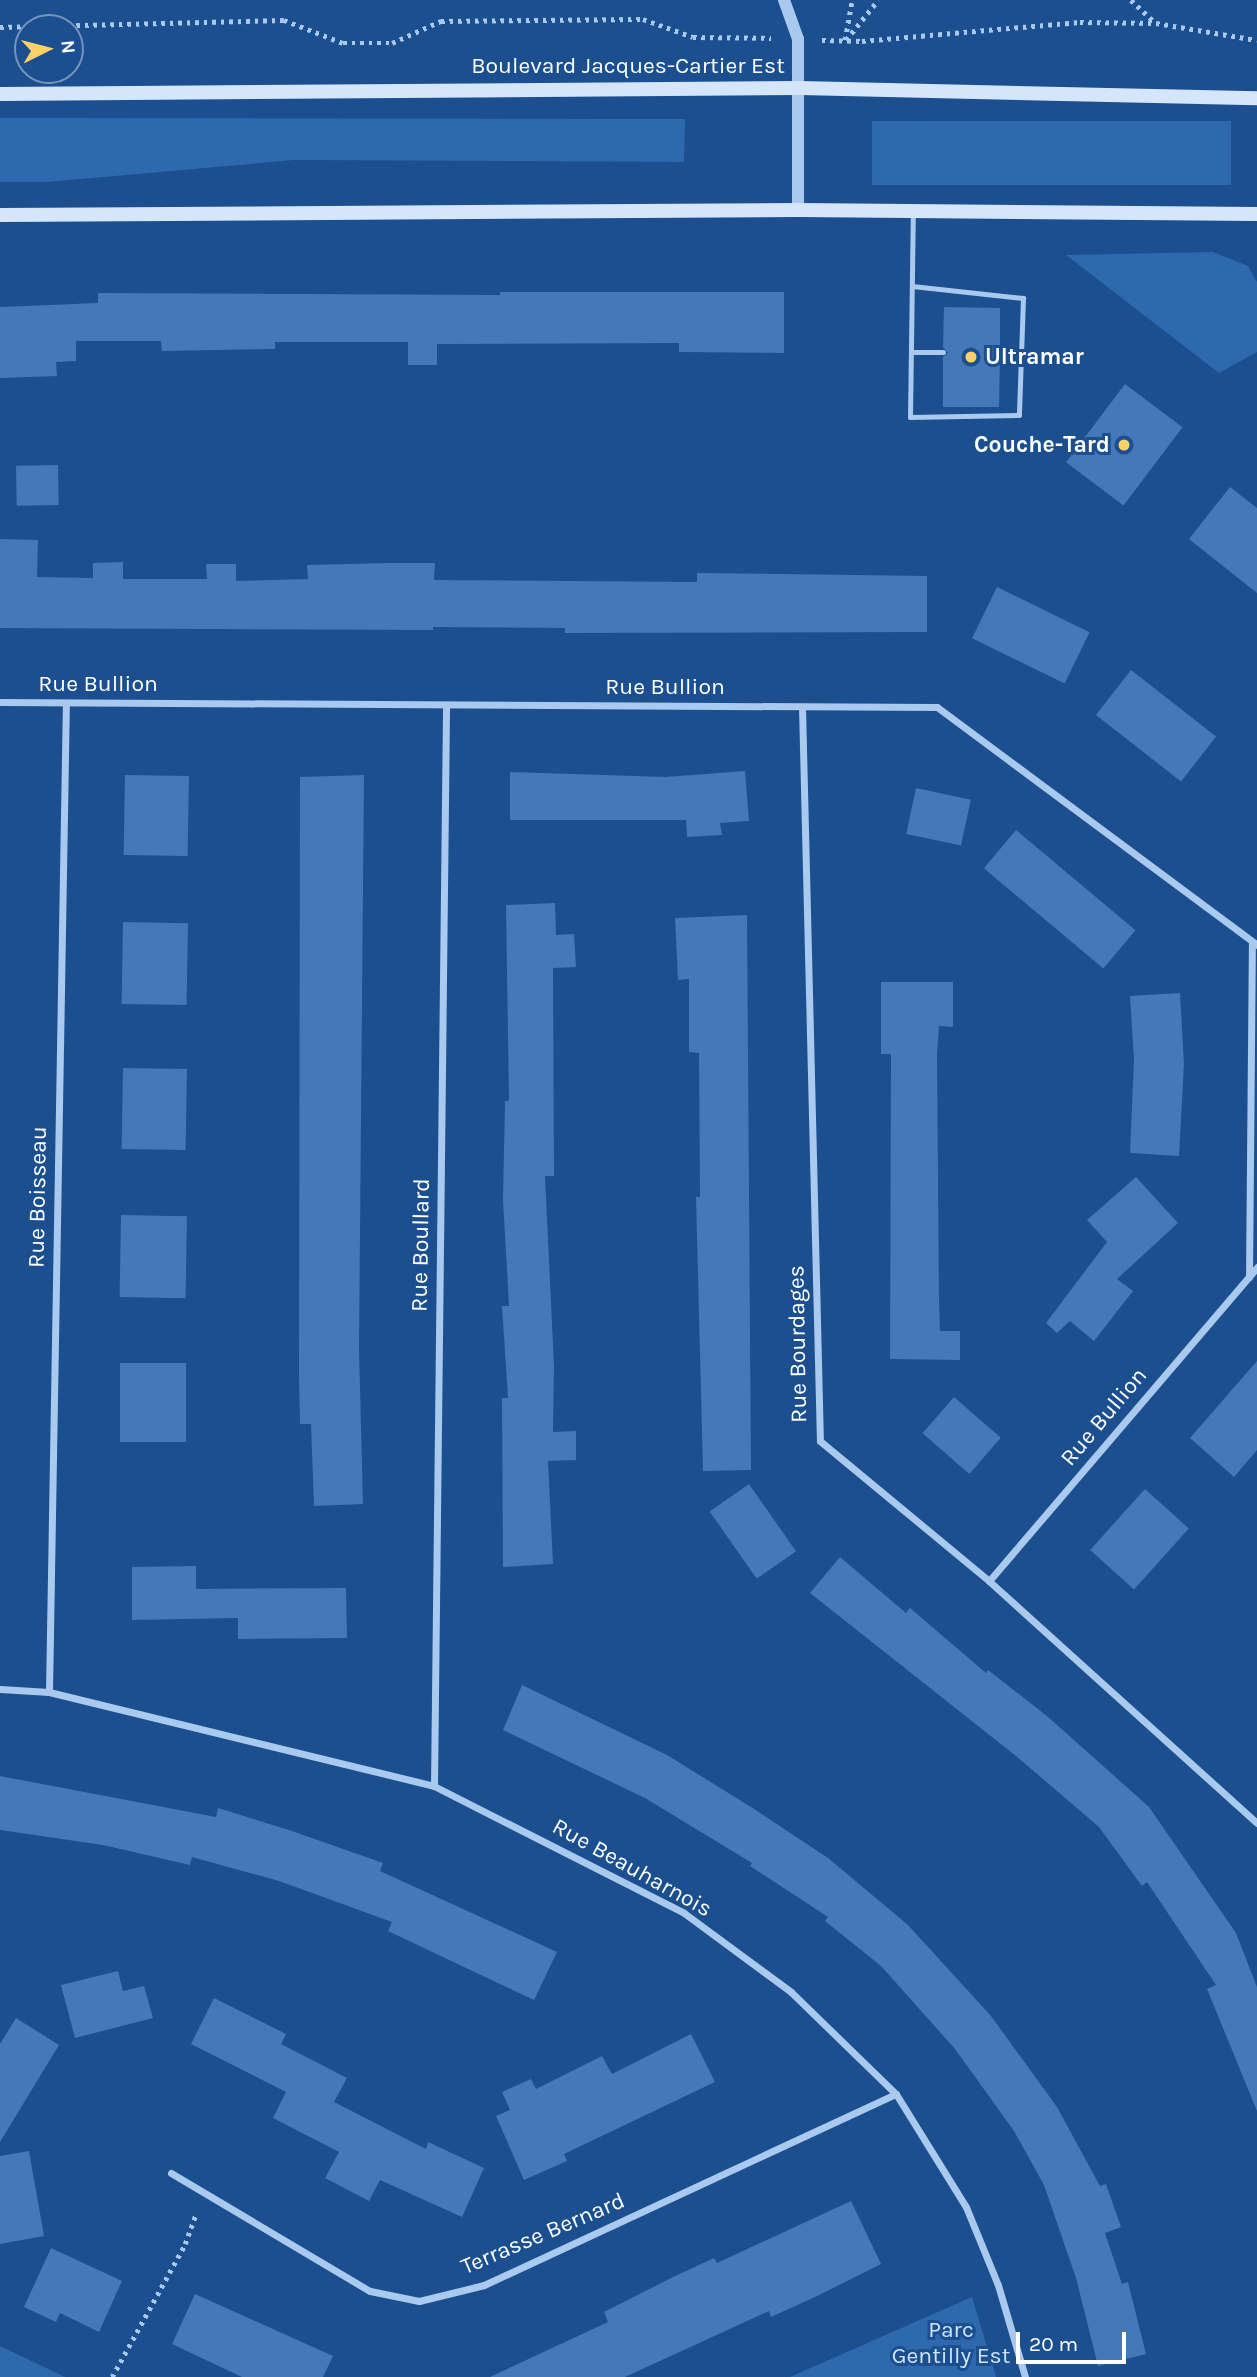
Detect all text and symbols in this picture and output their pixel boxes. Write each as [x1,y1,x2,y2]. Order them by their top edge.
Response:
north arrow [14,14,84,84]
text: N [56,39,80,55]
street label: Boulevard Jacques-Cartier Est [471,52,785,80]
place label: Ultramar [985,343,1084,371]
marker: Ultramar [963,349,979,365]
place label: Couche-Tard [974,431,1110,459]
marker: Couche-Tard [1116,437,1132,453]
street label: Rue Bullion [38,670,158,698]
street label: Rue Bullion [605,673,725,701]
street label: Rue Boisseau [23,1126,53,1268]
street label: Rue Boullard [406,1178,436,1312]
street label: Rue Bourdages [783,1265,813,1423]
street label: Rue Bullion [1055,1362,1153,1472]
street label: Rue Beauharnois [547,1813,717,1923]
street label: Terrasse Bernard [457,2187,629,2281]
park label: Parc Gentilly Est [892,2316,1010,2370]
scale bar [1019,2318,1129,2362]
text: 20 m [1029,2332,1078,2356]

